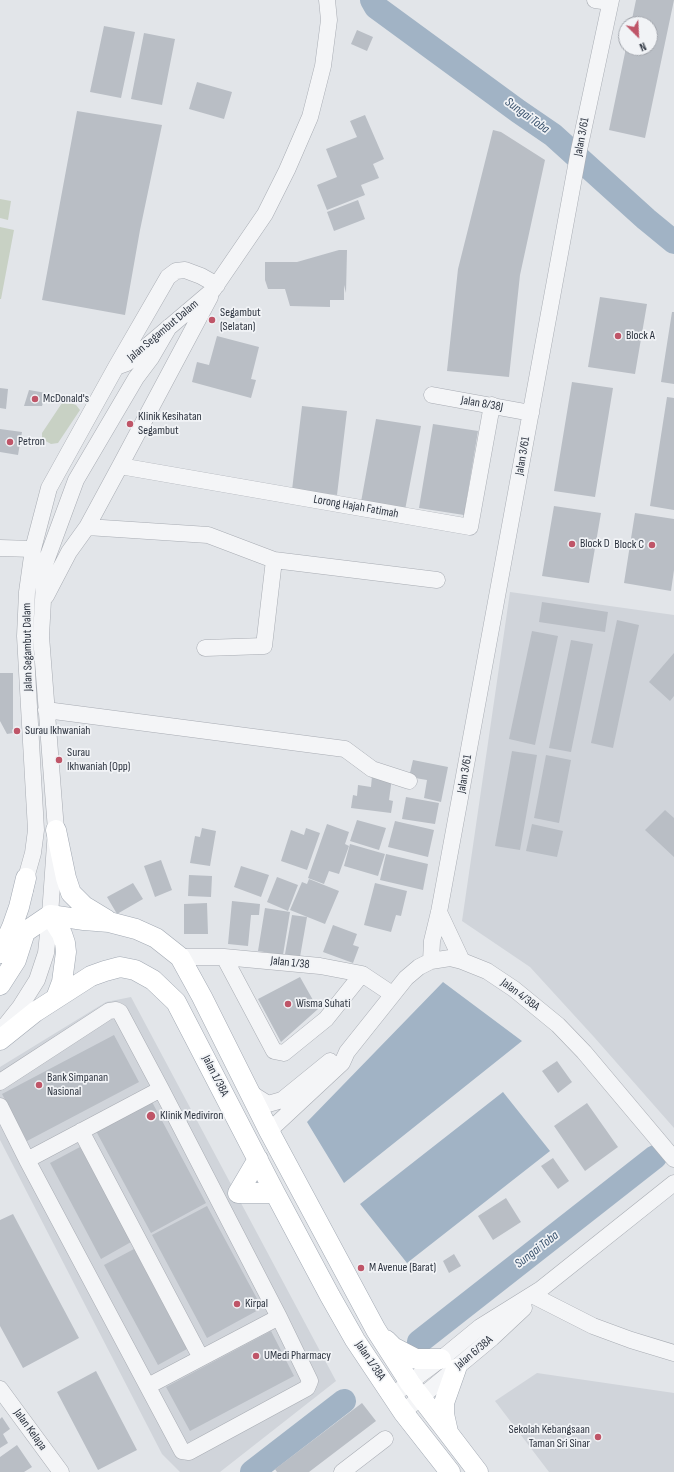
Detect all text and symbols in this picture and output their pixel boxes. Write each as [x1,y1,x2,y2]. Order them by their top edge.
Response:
north arrow [618,16,658,56]
text: N [637,39,648,54]
water label: Sungai Toba [502,95,552,137]
street label: Jalan 3/61 [571,117,593,157]
street label: Jalan Segambut Dalam [124,297,202,365]
place label: Segambut (Selatan) [220,306,261,334]
marker: Segambut (Selatan) [207,315,217,325]
place label: Block A [626,329,655,343]
marker: Block A [613,331,623,341]
place label: McDonald's [43,392,89,406]
street label: Jalan 8/38J [460,393,504,415]
marker: McDonald's [30,394,40,404]
place label: Klinik Kesihatan Segambut [138,410,202,438]
marker: Klinik Kesihatan Segambut [125,419,135,429]
place label: Petron [18,435,45,449]
street label: Jalan 3/61 [513,436,533,476]
marker: Petron [5,437,15,447]
street label: Lorong Hajah Fatimah [312,492,400,522]
place label: Block D [580,537,610,551]
place label: Block C [614,538,644,552]
marker: Block D [567,539,577,549]
marker: Block C [647,540,657,550]
street label: Jalan Segambut Dalam [20,603,36,691]
place label: Surau Ikhwaniah [25,724,90,738]
marker: Surau Ikhwaniah [12,726,22,736]
place label: Surau Ikhwaniah (Opp) [67,746,130,774]
street label: Jalan 3/61 [455,754,475,794]
marker: Surau Ikhwaniah (Opp) [54,755,64,765]
street label: Jalan 1/38 [270,954,310,972]
street label: Jalan 4/38A [498,976,542,1014]
place label: Wisma Suhati [296,997,350,1011]
marker: Wisma Suhati [283,999,293,1009]
street label: Jalan 1/38A [199,1053,231,1099]
place label: Bank Simpanan Nasional [47,1071,108,1099]
marker: Bank Simpanan Nasional [34,1080,44,1090]
place label: Klinik Mediviron [160,1109,223,1123]
marker: Klinik Mediviron [145,1110,157,1122]
water label: Sungai Toba [512,1228,562,1272]
place label: M Avenue (Barat) [369,1261,436,1275]
marker: M Avenue (Barat) [356,1263,366,1273]
place label: Kirpal [245,1297,268,1311]
marker: Kirpal [232,1299,242,1309]
street label: Jalan 6/38A [452,1333,496,1373]
street label: Jalan 1/38A [352,1339,388,1383]
place label: UMedi Pharmacy [264,1349,331,1363]
marker: UMedi Pharmacy [251,1351,261,1361]
street label: Jalan Kelapa [10,1407,50,1453]
place label: Sekolah Kebangsaan Taman Sri Sinar [509,1423,590,1451]
marker: Sekolah Kebangsaan Taman Sri Sinar [593,1432,603,1442]

